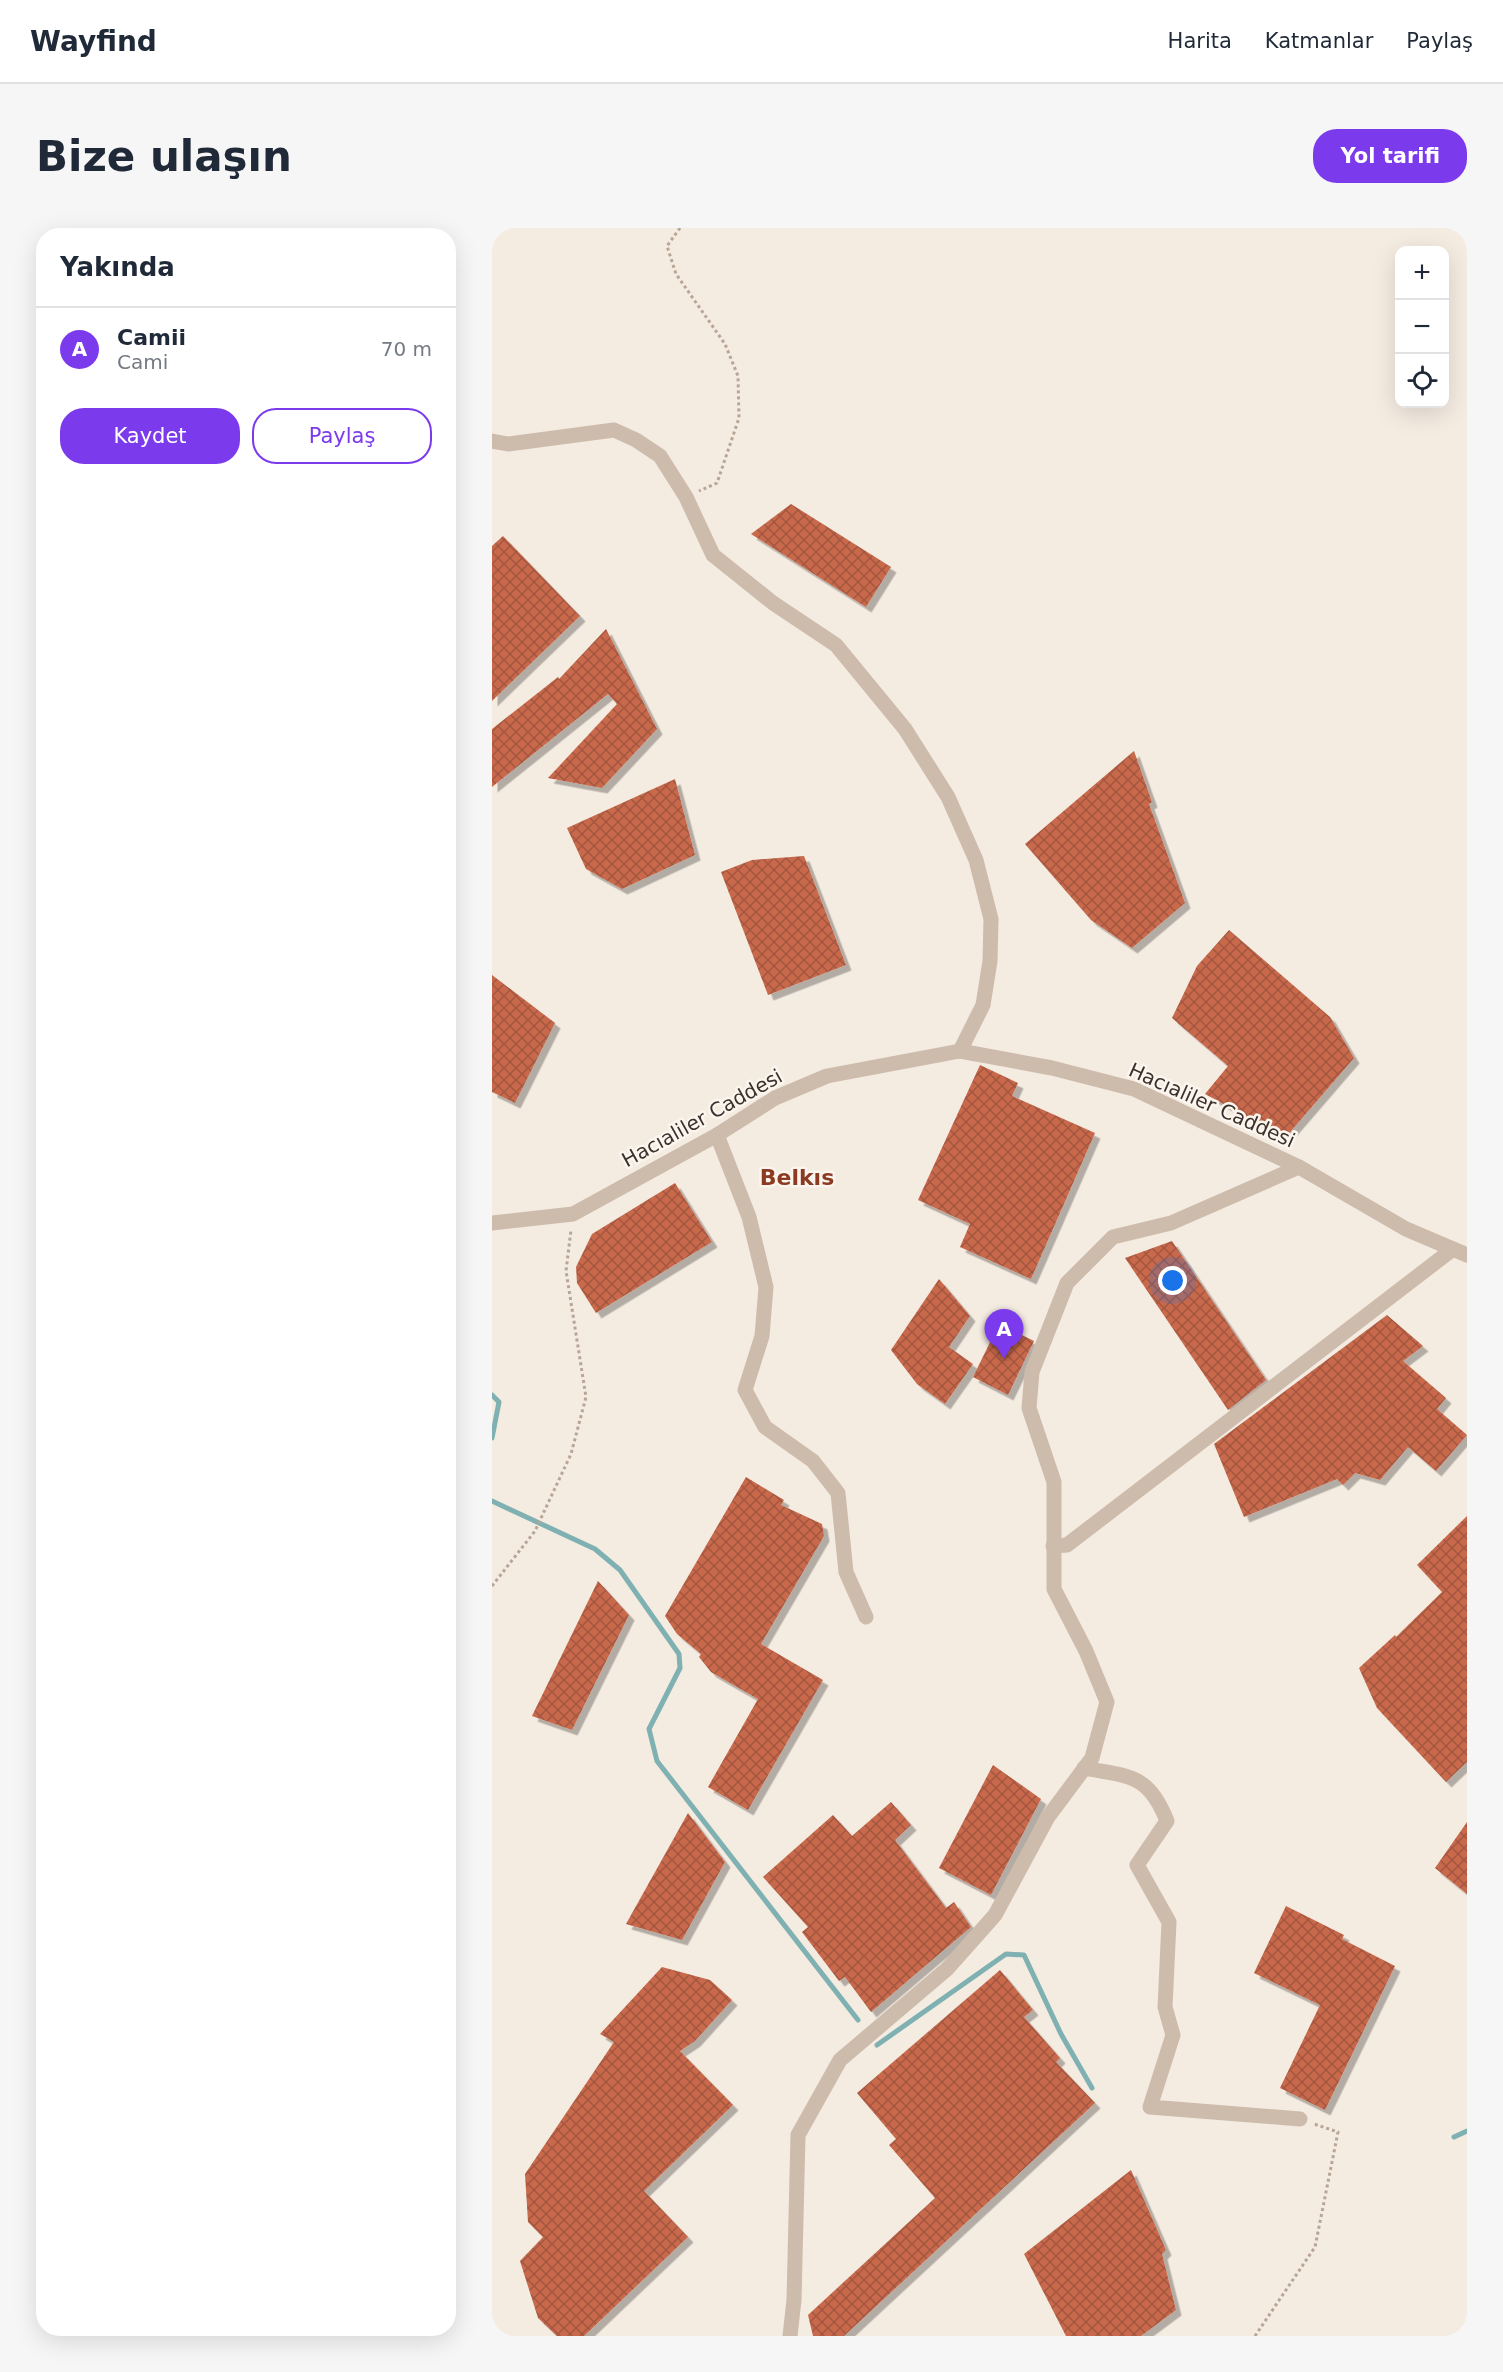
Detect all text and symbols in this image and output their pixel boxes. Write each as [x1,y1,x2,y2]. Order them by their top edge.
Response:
text: Wayfind [30,25,157,58]
text: Harita [1168,29,1232,53]
text: Katmanlar [1265,29,1373,53]
text: Paylaş [1406,29,1473,53]
button: Yol tarifi [1313,129,1467,183]
text: Bize ulaşın [36,132,292,181]
map controls [1395,246,1449,408]
button: + [1395,246,1449,300]
text: Yakında [60,252,175,282]
button: − [1395,300,1449,354]
text: Camii [117,325,186,350]
text: A [72,337,87,361]
text: 70 m [381,337,432,361]
text: Cami [117,350,168,374]
button: locate [1395,354,1449,408]
button: Kaydet [60,408,240,464]
button: Paylaş [252,408,432,464]
street label: Hacıaliler Caddesi [1125,1058,1299,1152]
street label: Hacıaliler Caddesi [618,1064,786,1172]
district label: Belkıs [760,1165,834,1190]
your location [1158,1266,1187,1295]
pin: A [984,1310,1024,1359]

